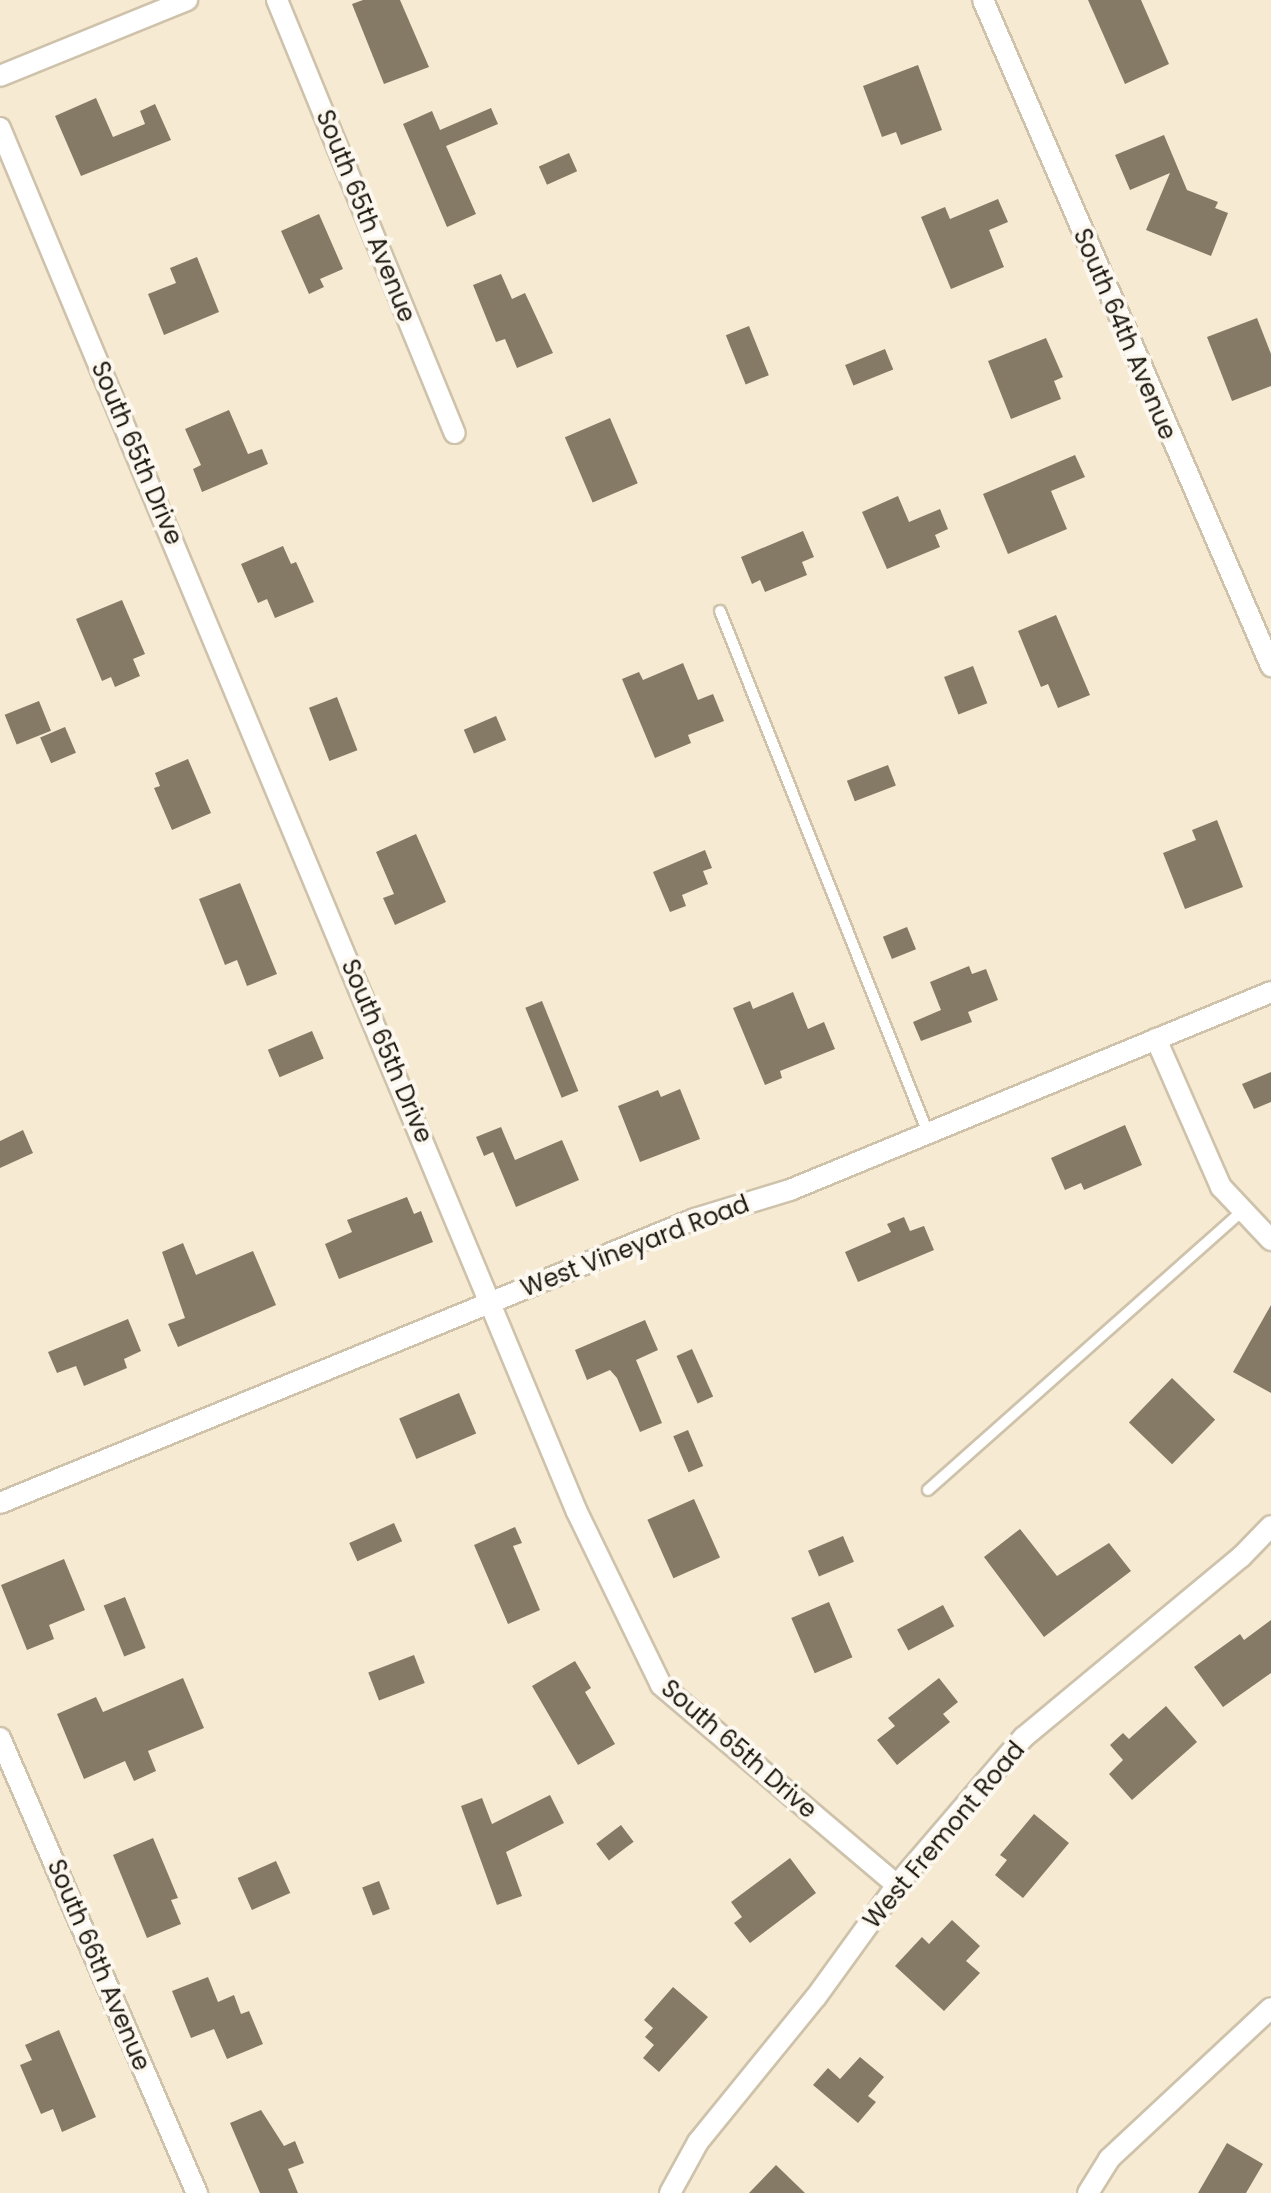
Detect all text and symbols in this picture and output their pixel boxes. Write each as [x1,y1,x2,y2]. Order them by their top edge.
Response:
street label: South 65th Avenue [310,106,422,326]
street label: South 64th Avenue [1068,224,1182,444]
street label: South 65th Drive [85,357,189,549]
street label: South 65th Drive [335,955,439,1147]
street label: West Vineyard Road [517,1189,753,1303]
street label: South 65th Drive [655,1674,823,1824]
street label: West Fremont Road [857,1736,1031,1934]
street label: South 66th Avenue [42,1855,156,2075]

